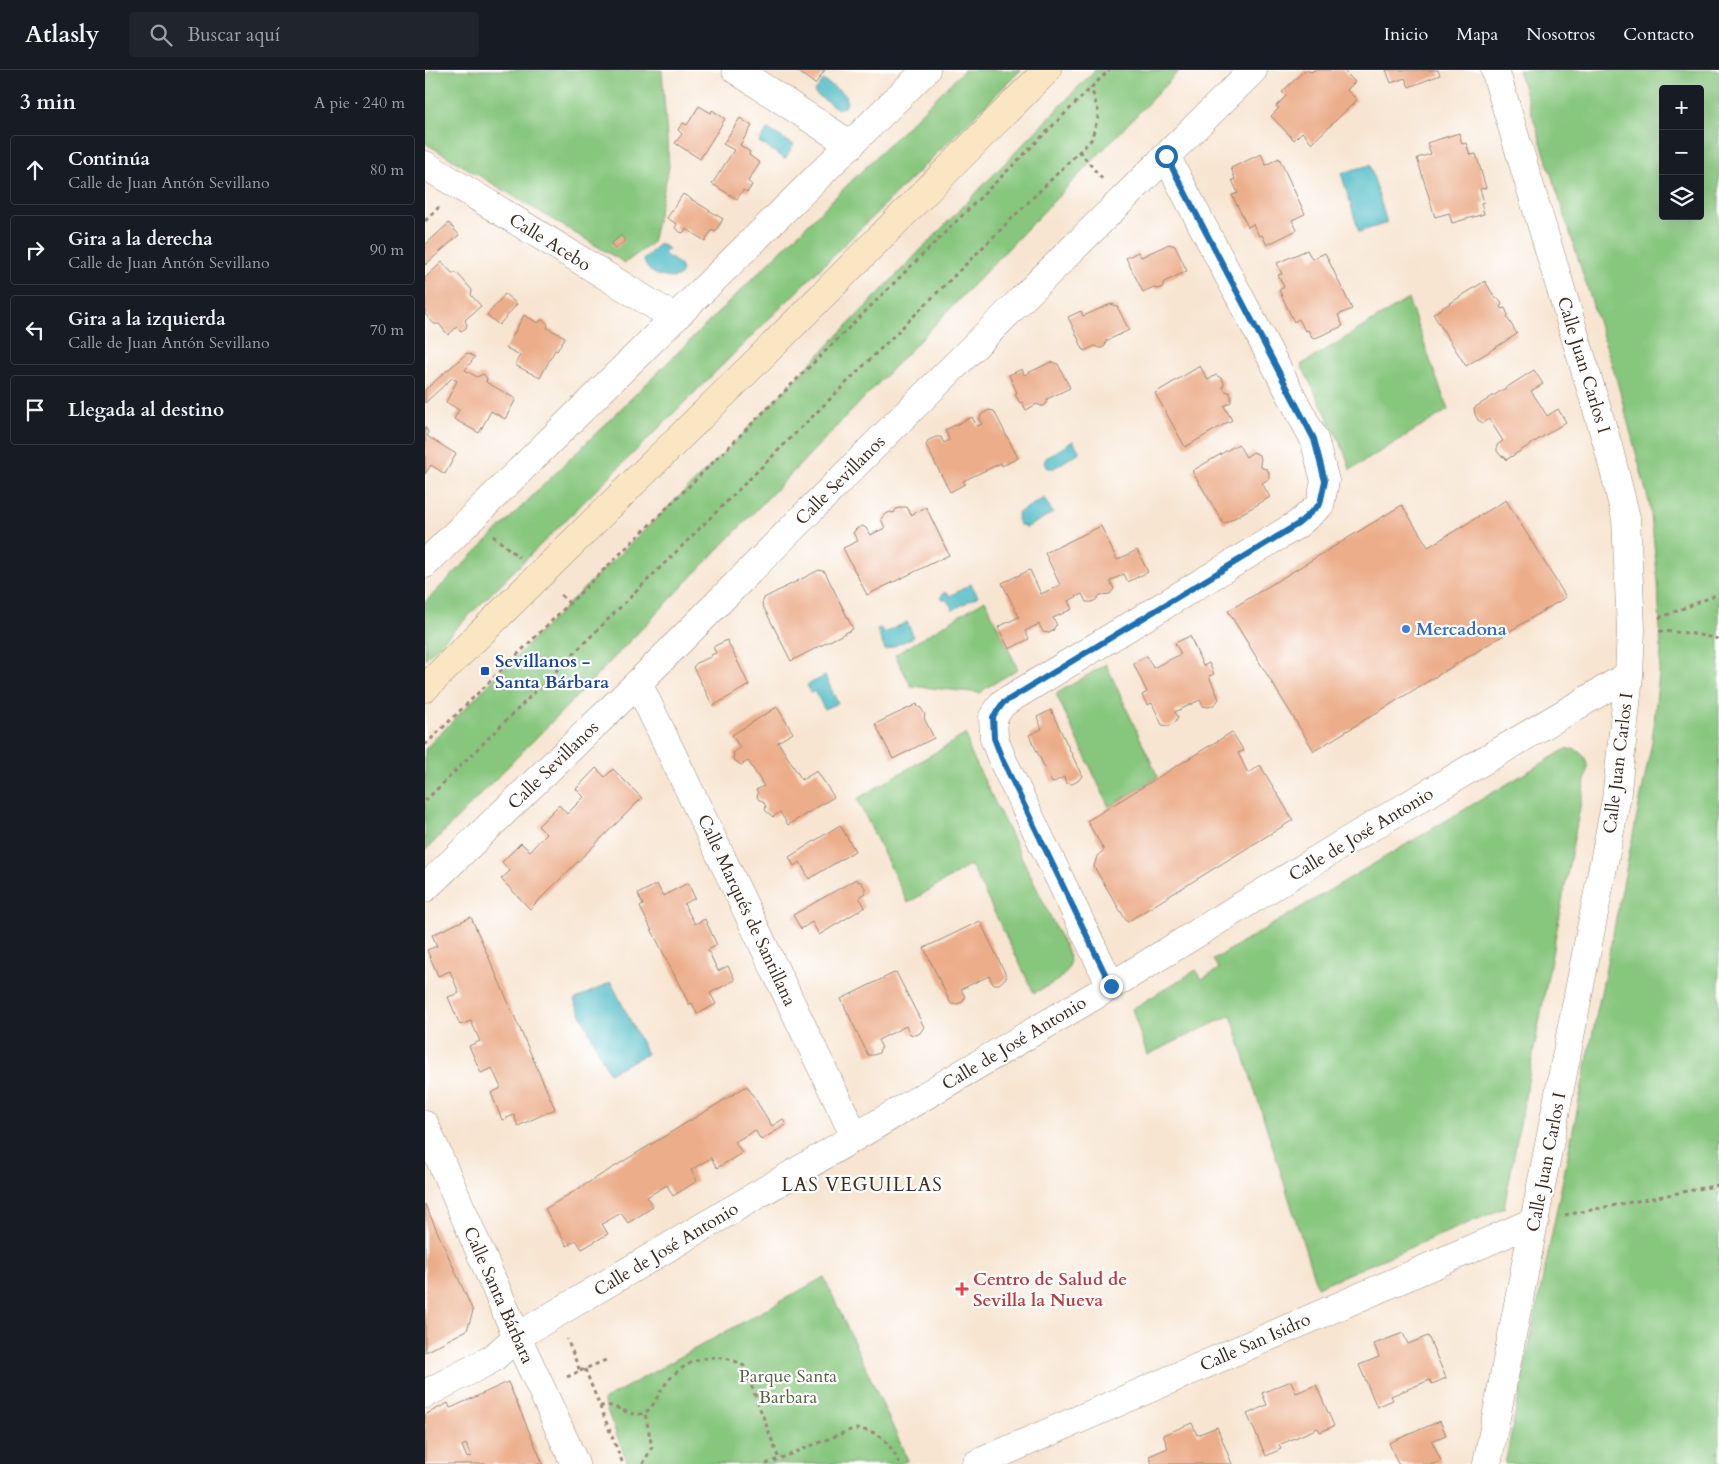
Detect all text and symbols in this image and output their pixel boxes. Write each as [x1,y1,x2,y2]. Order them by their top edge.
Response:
search box [129,12,479,57]
text: Atlasly [25,18,99,51]
icon: search [147,21,175,49]
text: Buscar aquí [187,22,280,48]
text: Inicio [1384,22,1428,47]
text: Mapa [1456,22,1498,47]
text: Nosotros [1526,22,1595,47]
text: Contacto [1623,22,1694,47]
map controls [1659,85,1704,220]
button: + [1659,85,1704,130]
text: 3 min [20,88,76,117]
text: A pie · 240 m [314,92,405,114]
button: − [1659,130,1704,175]
route start [1155,145,1178,168]
text: Continúa [68,146,150,172]
icon: ahead [21,156,49,184]
text: 80 m [370,159,404,181]
text: Calle de Juan Antón Sevillano [68,172,270,194]
button: layers [1659,175,1704,220]
street label: Calle Acebo [504,207,596,278]
text: Gira a la derecha [68,226,213,252]
icon: right [21,236,49,264]
text: 90 m [370,239,404,261]
text: Calle de Juan Antón Sevillano [68,252,270,274]
street label: Calle Juan Carlos I [1551,294,1616,437]
text: Gira a la izquierda [68,306,226,332]
icon: left [21,316,49,344]
text: 70 m [370,319,404,341]
text: Calle de Juan Antón Sevillano [68,332,270,354]
icon: arrive [21,396,49,424]
text: Llegada al destino [68,397,224,423]
street label: Calle Sevillanos [790,430,891,531]
place label: Mercadona [1416,617,1507,642]
marker: Mercadona [1400,623,1412,635]
place label: Sevillanos - Santa Bárbara [495,649,609,695]
marker: Sevillanos - Santa Bárbara [479,665,491,677]
street label: Calle Juan Carlos I [1597,691,1640,835]
street label: Calle Sevillanos [502,715,604,815]
street label: Calle de José Antonio [1284,781,1438,888]
street label: Calle Marqués de Santillana [691,810,802,1010]
route end [1100,975,1123,998]
street label: Calle de José Antonio [937,990,1091,1097]
street label: Calle Juan Carlos I [1521,1090,1572,1234]
district label: LAS VEGUILLAS [781,1172,943,1198]
street label: Calle de José Antonio [589,1196,743,1303]
street label: Calle Santa Bárbara [457,1223,540,1368]
place label: Centro de Salud de Sevilla la Nueva [973,1267,1127,1313]
marker: Centro de Salud de Sevilla la Nueva [955,1282,969,1296]
street label: Calle San Isidro [1196,1307,1315,1378]
park label: Parque Santa Barbara [739,1364,837,1410]

